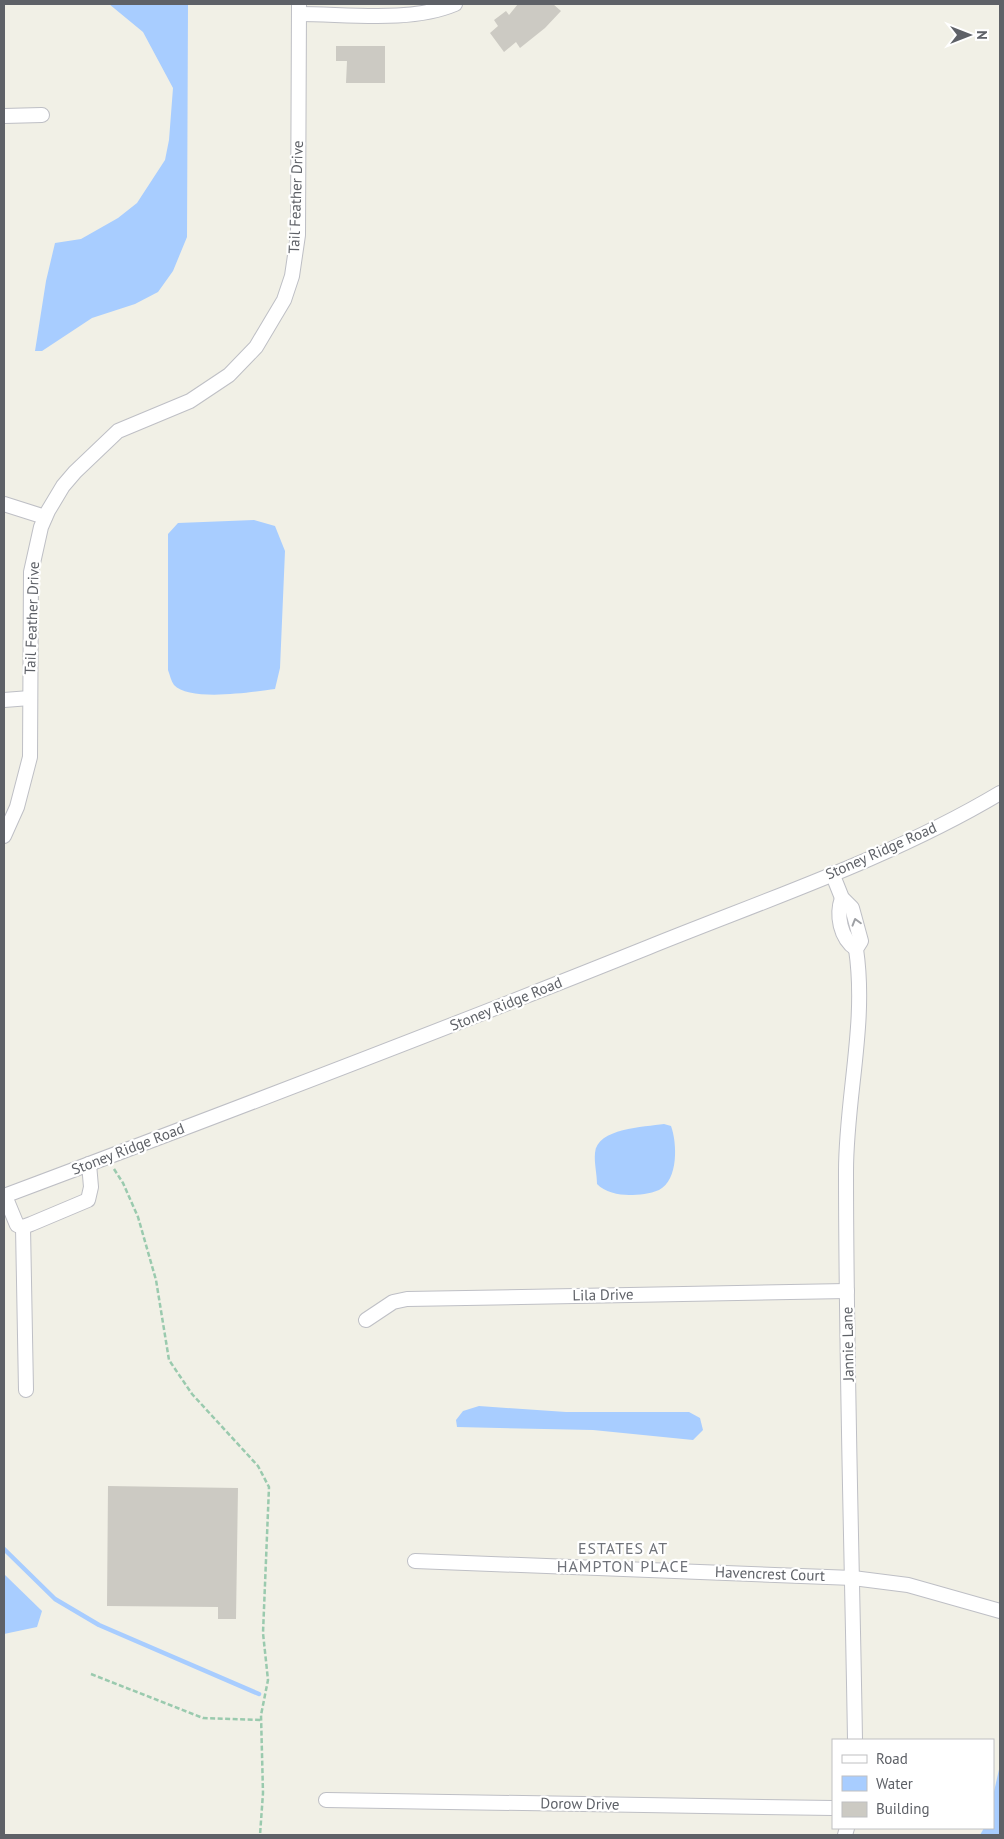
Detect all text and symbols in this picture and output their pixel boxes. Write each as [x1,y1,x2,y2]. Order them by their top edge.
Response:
north arrow [944,10,994,60]
text: N [973,30,991,40]
street label: Tail Feather Drive [284,140,307,254]
street label: Tail Feather Drive [20,561,43,675]
street label: Stoney Ridge Road [822,818,939,883]
one-way arrow [851,918,862,927]
street label: Stoney Ridge Road [447,972,565,1035]
street label: Stoney Ridge Road [69,1118,187,1179]
street label: Lila Drive [572,1284,634,1305]
street label: Jannie Lane [837,1307,858,1382]
district label: ESTATES AT HAMPTON PLACE [557,1538,689,1576]
street label: Havencrest Court [715,1562,825,1585]
legend [832,1739,994,1829]
text: Road [876,1749,908,1768]
text: Water [876,1774,913,1793]
street label: Dorow Drive [540,1793,620,1814]
text: Building [876,1799,930,1818]

